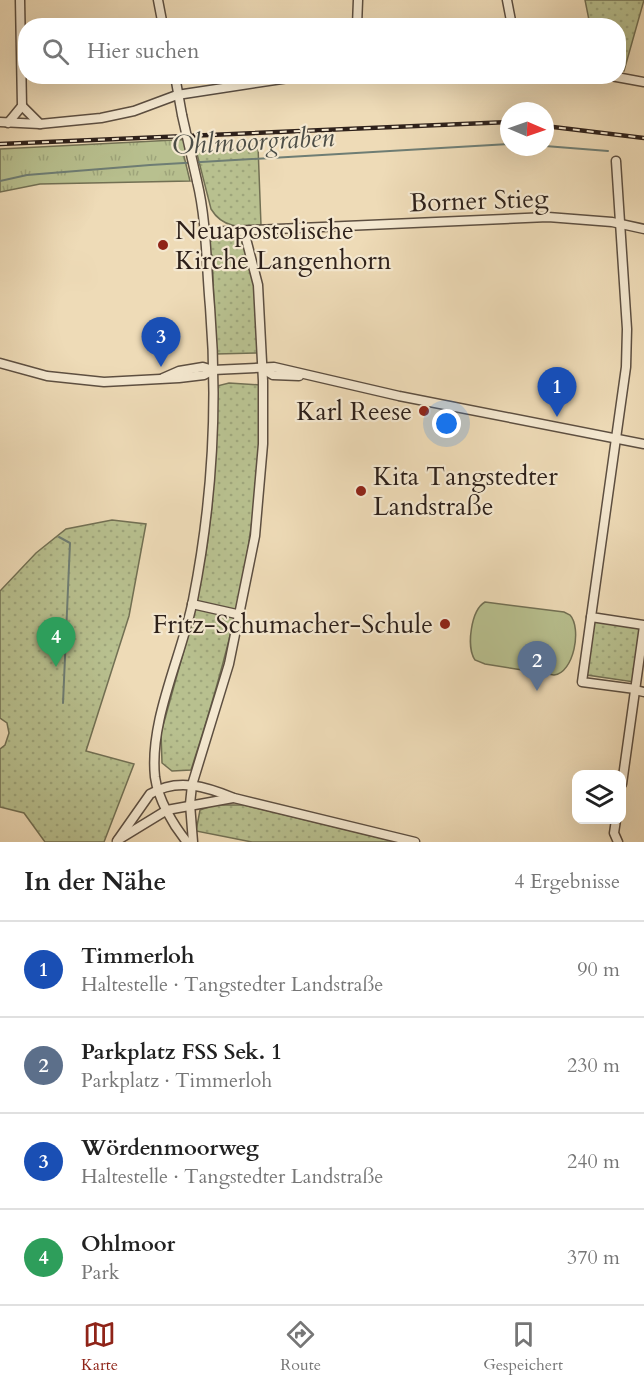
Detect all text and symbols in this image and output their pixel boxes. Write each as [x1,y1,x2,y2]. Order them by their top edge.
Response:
search box [18,18,626,84]
icon: search [39,35,72,68]
text: Hier suchen [87,36,200,66]
north arrow [500,102,554,156]
water label: Ohlmoorgraben [171,119,335,164]
street label: Borner Stieg [409,181,550,220]
place label: Neuapostolische Kirche Langenhorn [175,213,392,278]
marker: Neuapostolische Kirche Langenhorn [156,238,170,252]
pin: 3 [142,318,180,367]
pin: 1 [538,368,576,417]
place label: Karl Reese [296,394,412,429]
marker: Karl Reese [417,404,431,418]
your location [432,409,461,438]
place label: Kita Tangstedter Landstraße [373,459,558,524]
marker: Kita Tangstedter Landstraße [354,484,368,498]
place label: Fritz-Schumacher-Schule [152,607,433,642]
marker: Fritz-Schumacher-Schule [438,617,452,631]
pin: 4 [36,618,76,667]
pin: 2 [518,642,556,691]
map controls [572,770,626,824]
button: layers [572,770,626,824]
text: In der Nähe [24,864,166,899]
text: 4 Ergebnisse [514,868,620,895]
text: Timmerloh [81,941,195,971]
text: 1 [38,956,49,983]
text: 90 m [577,956,620,983]
text: Haltestelle · Tangstedter Landstraße [81,971,383,998]
text: Parkplatz FSS Sek. 1 [81,1037,282,1067]
text: 2 [38,1052,49,1079]
text: 230 m [567,1052,620,1079]
text: Parkplatz · Timmerloh [81,1067,272,1094]
text: Wördenmoorweg [81,1133,259,1163]
text: 3 [38,1148,49,1175]
text: 240 m [567,1148,620,1175]
text: Haltestelle · Tangstedter Landstraße [81,1163,383,1190]
text: Ohlmoor [81,1229,175,1259]
text: 4 [38,1244,49,1271]
text: 370 m [567,1244,620,1271]
text: Park [81,1259,119,1286]
tab: Karte [81,1318,118,1376]
tab: Route [280,1318,321,1376]
tab: Gespeichert [483,1318,563,1376]

